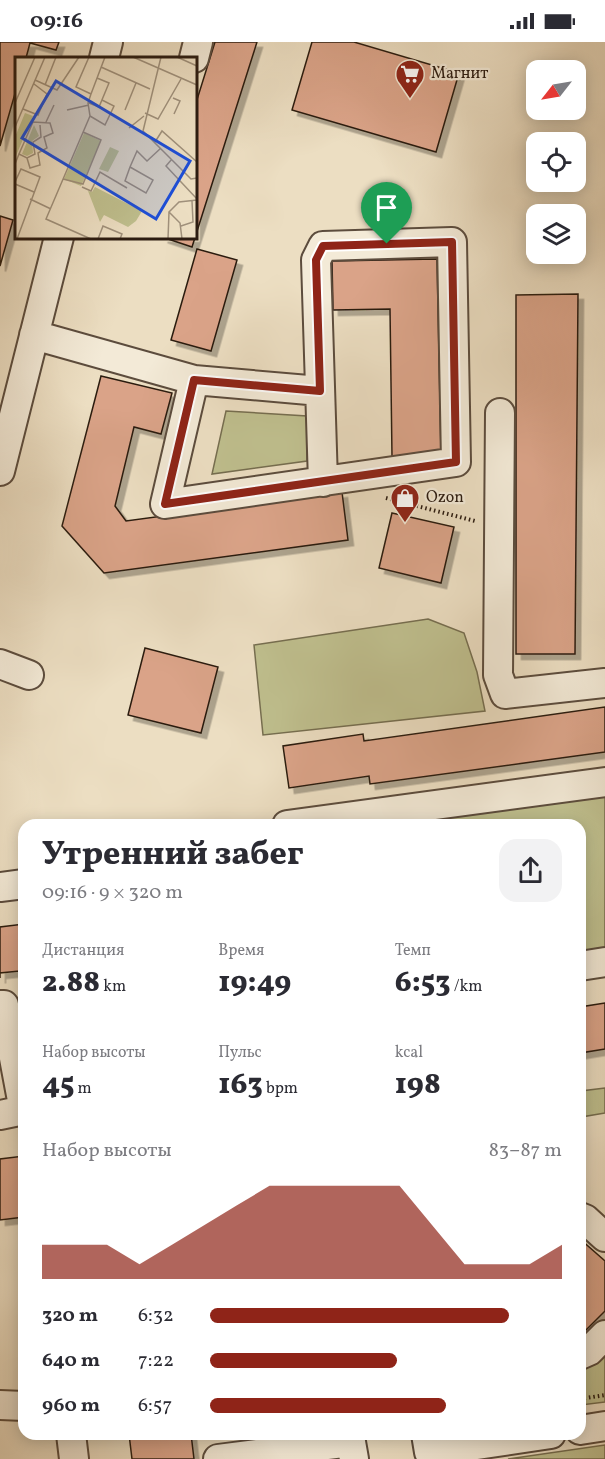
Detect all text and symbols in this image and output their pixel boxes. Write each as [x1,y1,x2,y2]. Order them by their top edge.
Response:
text: 09:16 [30,6,83,37]
inset map [15,57,196,238]
supermarket icon: Магнит [394,58,426,100]
north arrow [526,60,586,120]
map controls [526,60,586,264]
place label: Магнит [431,63,488,85]
button: locate [526,132,586,192]
pin [361,182,412,244]
icon: arrive [370,191,403,224]
button: layers [526,204,586,264]
shop icon: Ozon [389,482,421,524]
place label: Ozon [426,487,464,509]
text: Утренний забег [42,833,303,879]
button: share [499,839,562,902]
text: 09:16 · 9 × 320 m [42,879,183,907]
text: Дистанция [42,940,124,962]
text: Время [218,940,264,962]
text: Темп [395,940,431,962]
text: 2.88 [42,962,100,1004]
text: 19:49 [218,962,291,1004]
text: 6:53 [395,962,451,1004]
text: km [100,976,126,998]
text: /km [451,976,482,998]
text: Набор высоты [42,1042,146,1064]
text: Пульс [218,1042,262,1064]
text: kcal [395,1042,423,1064]
text: 45 [42,1064,74,1106]
text: 163 [218,1064,263,1106]
text: 198 [395,1064,441,1106]
text: m [74,1078,92,1100]
text: bpm [263,1078,298,1100]
text: Набор высоты [42,1137,172,1165]
text: 83–87 m [489,1137,562,1165]
text: 320 m [42,1302,98,1330]
text: 6:32 [138,1302,174,1330]
text: 640 m [42,1347,100,1375]
text: 7:22 [138,1347,174,1375]
text: 960 m [42,1392,100,1420]
text: 6:57 [138,1392,172,1420]

